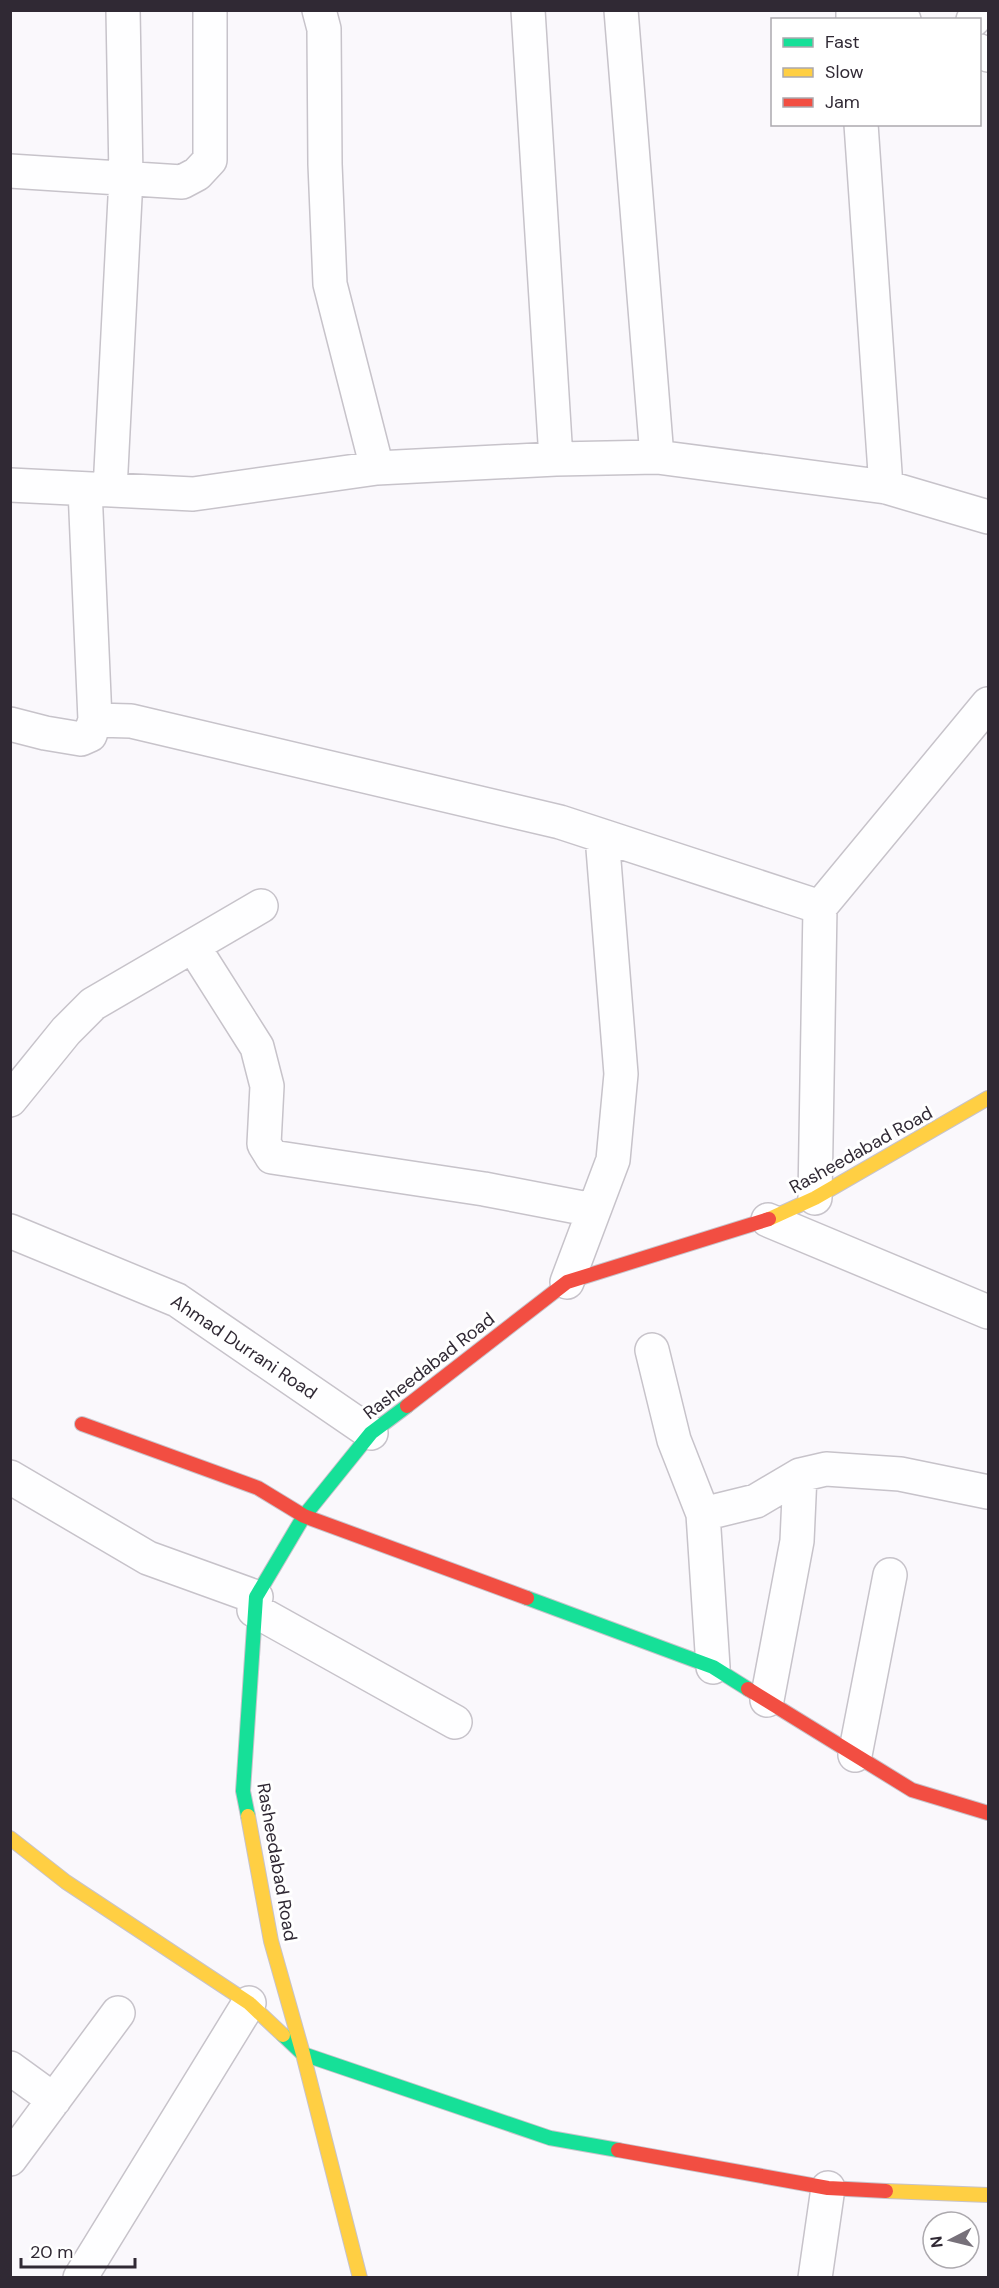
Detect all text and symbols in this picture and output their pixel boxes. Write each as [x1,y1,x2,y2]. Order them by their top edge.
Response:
legend [771,18,981,126]
text: Fast [825,30,860,54]
text: Slow [825,60,864,84]
text: Jam [825,90,860,114]
street label: Rasheedabad Road [785,1101,937,1199]
street label: Ahmad Durrani Road [166,1289,322,1405]
street label: Rasheedabad Road [358,1307,500,1425]
street label: Rasheedabad Road [251,1781,303,1943]
north arrow [921,2210,981,2270]
scale bar [21,2231,135,2269]
text: N [925,2235,948,2249]
text: 20 m [30,2240,73,2264]

